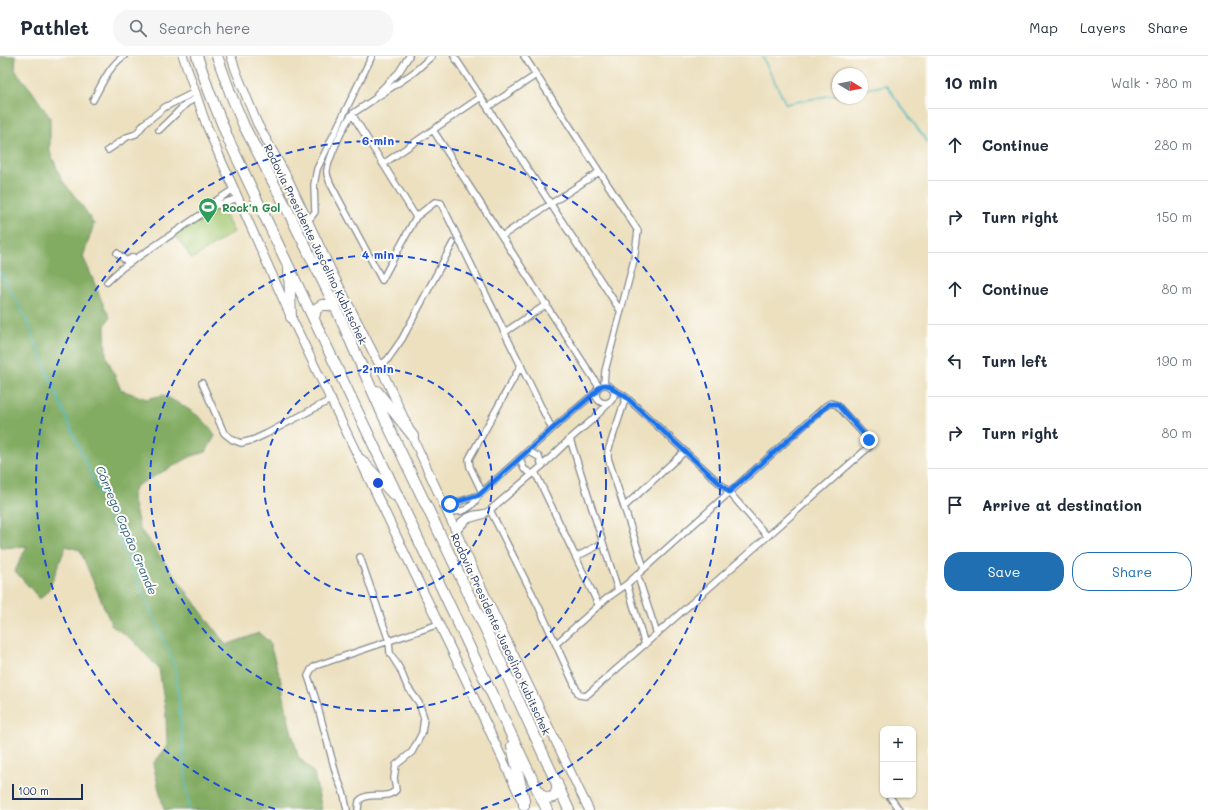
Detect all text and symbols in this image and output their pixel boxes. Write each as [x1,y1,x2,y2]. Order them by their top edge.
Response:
search box [113,10,393,46]
text: Pathlet [20,15,89,40]
icon: search [127,17,149,39]
text: Search here [159,18,250,38]
text: Map [1029,18,1058,37]
text: Layers [1080,18,1126,37]
text: Share [1148,18,1188,37]
north arrow [832,68,868,104]
text: 10 min [944,71,998,93]
text: Walk · 780 m [1111,74,1192,91]
text: 6 min [362,132,394,148]
icon: ahead [944,134,966,156]
text: Continue [982,135,1049,155]
text: 280 m [1154,136,1192,153]
street label: Rodovia Presidente Juscelino Kubitschek [261,141,371,347]
sports icon: Rock'n Gol [197,196,219,224]
place label: Rock'n Gol [222,200,280,215]
icon: right [944,206,966,228]
text: Turn right [982,207,1059,227]
text: 150 m [1156,208,1192,225]
text: 4 min [362,246,394,262]
icon: ahead [944,278,966,300]
text: Continue [982,279,1049,299]
text: 80 m [1162,280,1192,297]
icon: left [944,350,966,372]
text: Turn left [982,351,1047,371]
text: 190 m [1156,352,1192,369]
text: 2 min [362,360,394,376]
icon: right [944,422,966,444]
text: Turn right [982,423,1059,443]
text: 80 m [1162,424,1192,441]
route end [860,431,878,449]
water label: Córrego Capão Grande [92,463,162,597]
centre of rings [371,476,385,490]
icon: arrive [944,494,966,516]
route start [441,495,459,513]
text: Arrive at destination [982,495,1142,515]
street label: Rodovia Presidente Juscelino Kubitschek [448,531,555,737]
button: Save [944,552,1064,591]
button: Share [1072,552,1192,591]
map controls [880,726,916,798]
button: + [880,726,916,762]
button: − [880,762,916,798]
scale bar [12,782,83,801]
text: 100 m [18,783,49,798]

